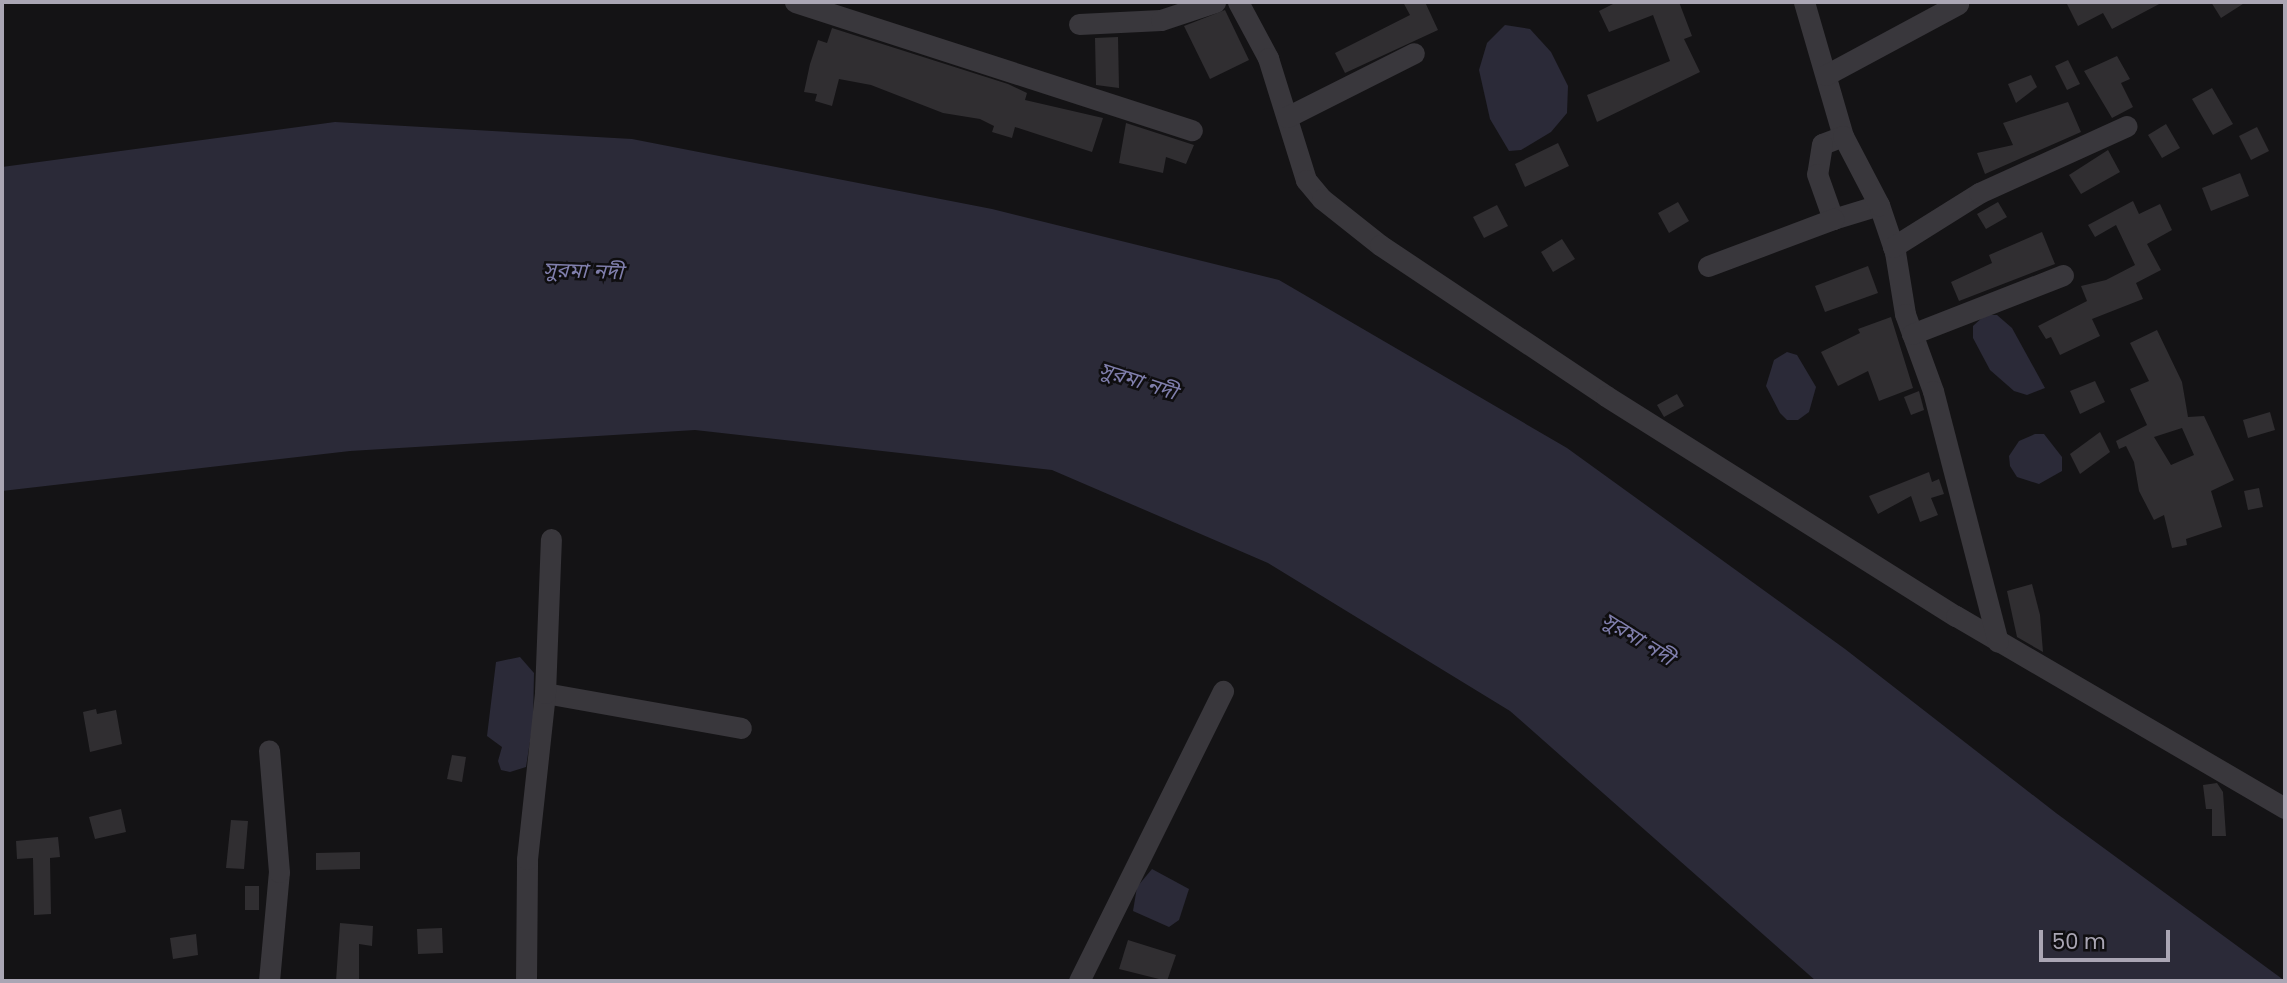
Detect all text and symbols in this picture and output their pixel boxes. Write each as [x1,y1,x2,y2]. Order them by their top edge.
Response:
water label: সুরমা নদী [543,257,623,285]
water label: সুরমা নদী [1096,357,1180,405]
water label: সুরমা নদী [1597,607,1679,671]
scale bar [2042,916,2173,960]
text: 50 m [2052,927,2106,956]

